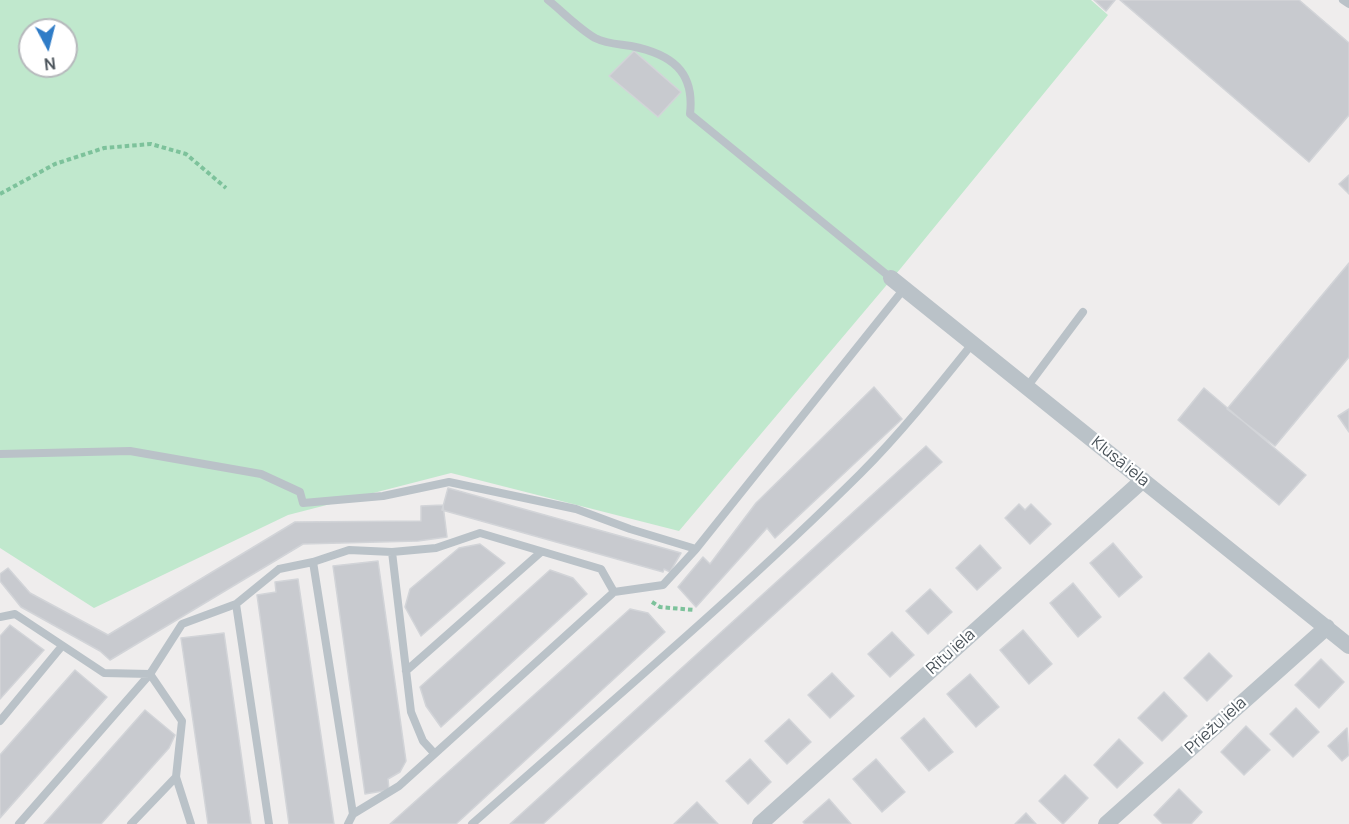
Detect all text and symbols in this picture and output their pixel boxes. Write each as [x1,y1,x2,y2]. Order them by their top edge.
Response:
north arrow [18,18,78,78]
text: N [43,52,57,75]
street label: Klusā iela [1087,433,1153,491]
street label: Rītu iela [923,625,979,679]
street label: Priežu iela [1182,694,1250,758]

